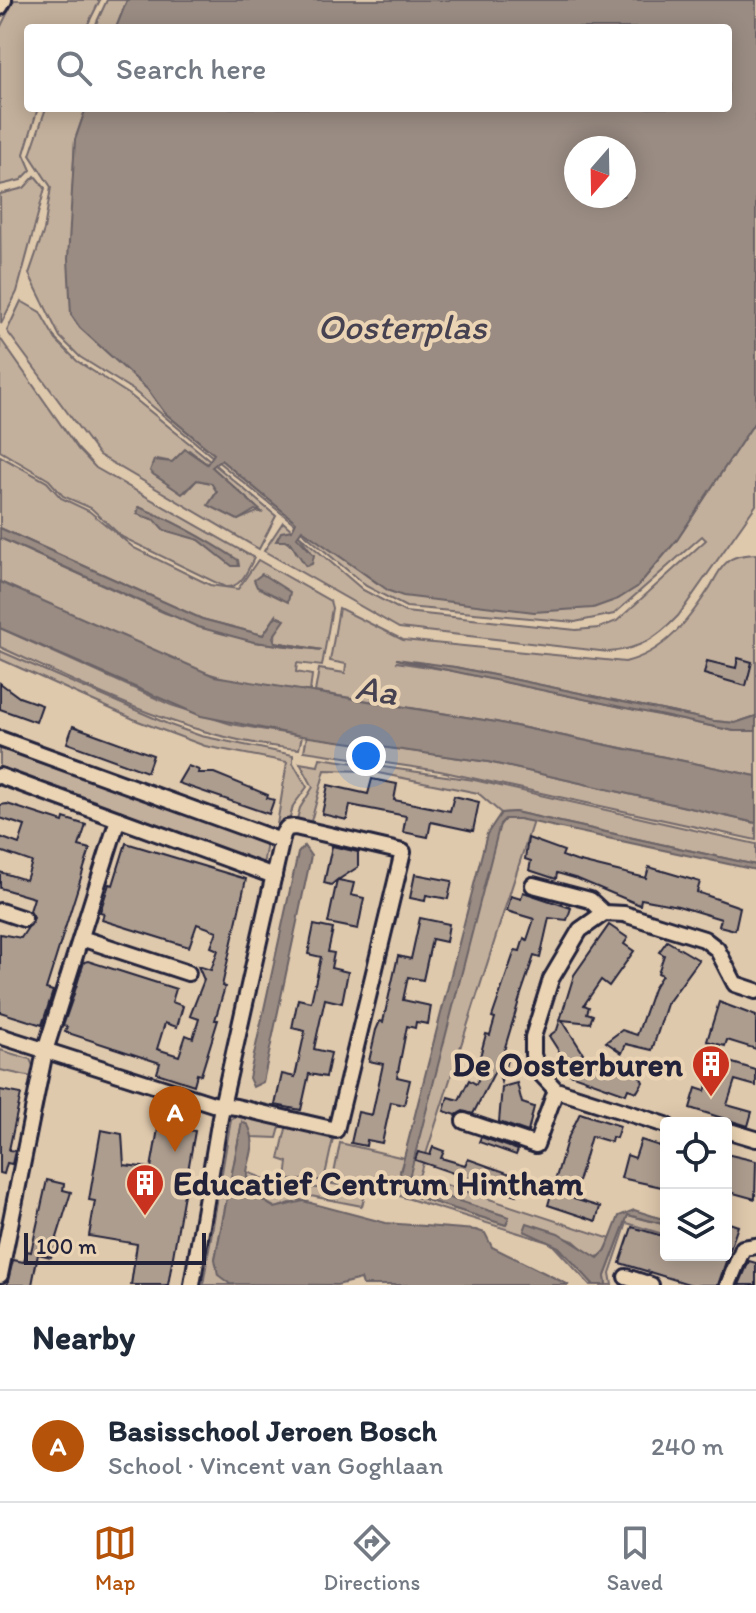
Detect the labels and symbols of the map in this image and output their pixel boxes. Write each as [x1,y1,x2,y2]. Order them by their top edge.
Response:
north arrow [564,136,636,208]
water label: Oosterplas [317,305,488,348]
water label: Aa [353,665,401,714]
your location [346,736,386,776]
building icon: De Oosterburen [690,1043,732,1098]
place label: De Oosterburen [452,1044,684,1085]
pin: A [149,1086,201,1152]
building icon: Educatief Centrum Hintham [124,1162,166,1217]
place label: Educatief Centrum Hintham [173,1163,583,1204]
scale bar [24,1229,206,1265]

